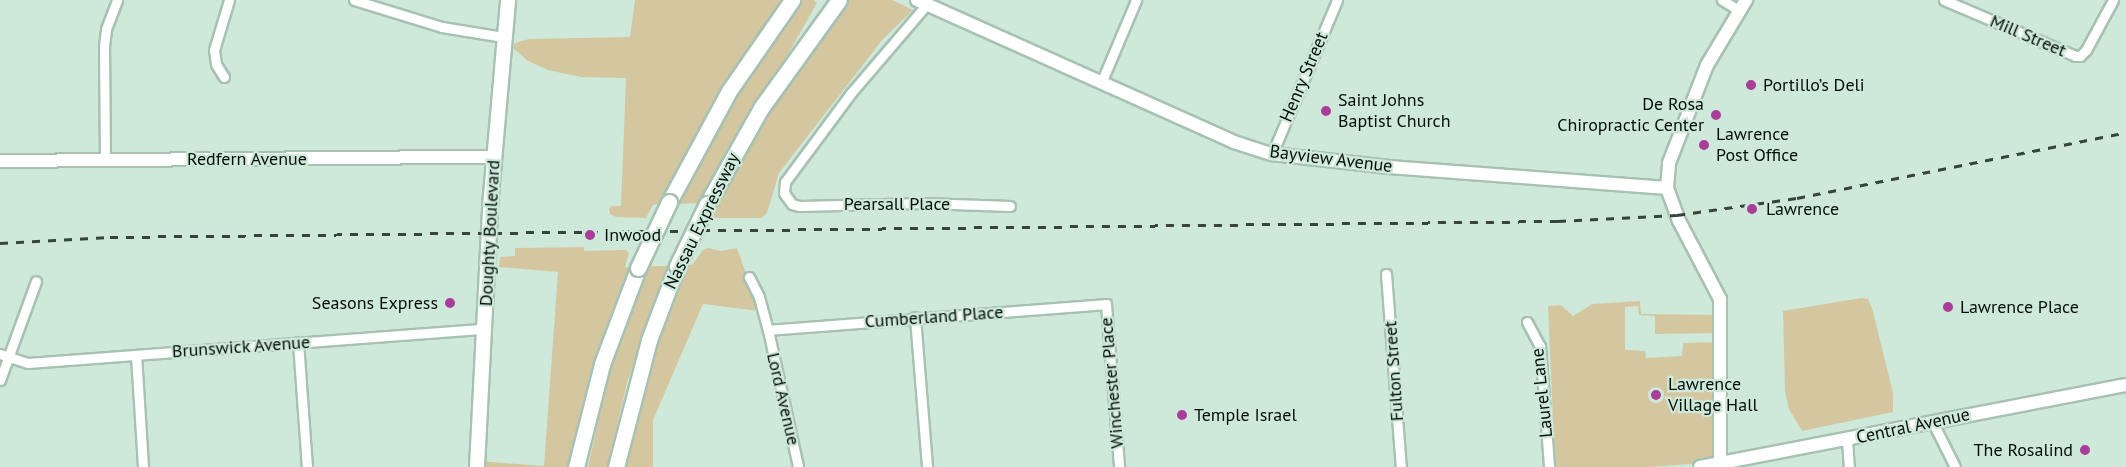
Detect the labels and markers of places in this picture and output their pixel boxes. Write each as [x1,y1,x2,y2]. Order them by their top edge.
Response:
place label: Portillo’s Deli [1763,74,1865,96]
marker: Portillo’s Deli [1744,78,1758,92]
place label: Saint Johns Baptist Church [1338,90,1450,132]
place label: De Rosa Chiropractic Center [1557,94,1704,136]
marker: Saint Johns Baptist Church [1319,104,1333,118]
marker: De Rosa Chiropractic Center [1709,108,1723,122]
place label: Lawrence Post Office [1716,124,1798,166]
marker: Lawrence Post Office [1697,138,1711,152]
place label: Lawrence [1766,198,1839,220]
marker: Lawrence [1743,200,1761,218]
place label: Inwood [604,224,661,246]
marker: Inwood [581,226,599,244]
place label: Seasons Express [312,292,438,314]
marker: Seasons Express [443,296,457,310]
place label: Lawrence Place [1960,296,2079,318]
marker: Lawrence Place [1941,300,1955,314]
place label: Lawrence Village Hall [1668,374,1758,416]
marker: Lawrence Village Hall [1649,388,1663,402]
place label: Temple Israel [1194,404,1297,426]
marker: Temple Israel [1175,408,1189,422]
place label: The Rosalind [1974,439,2073,461]
marker: The Rosalind [2078,443,2092,457]

